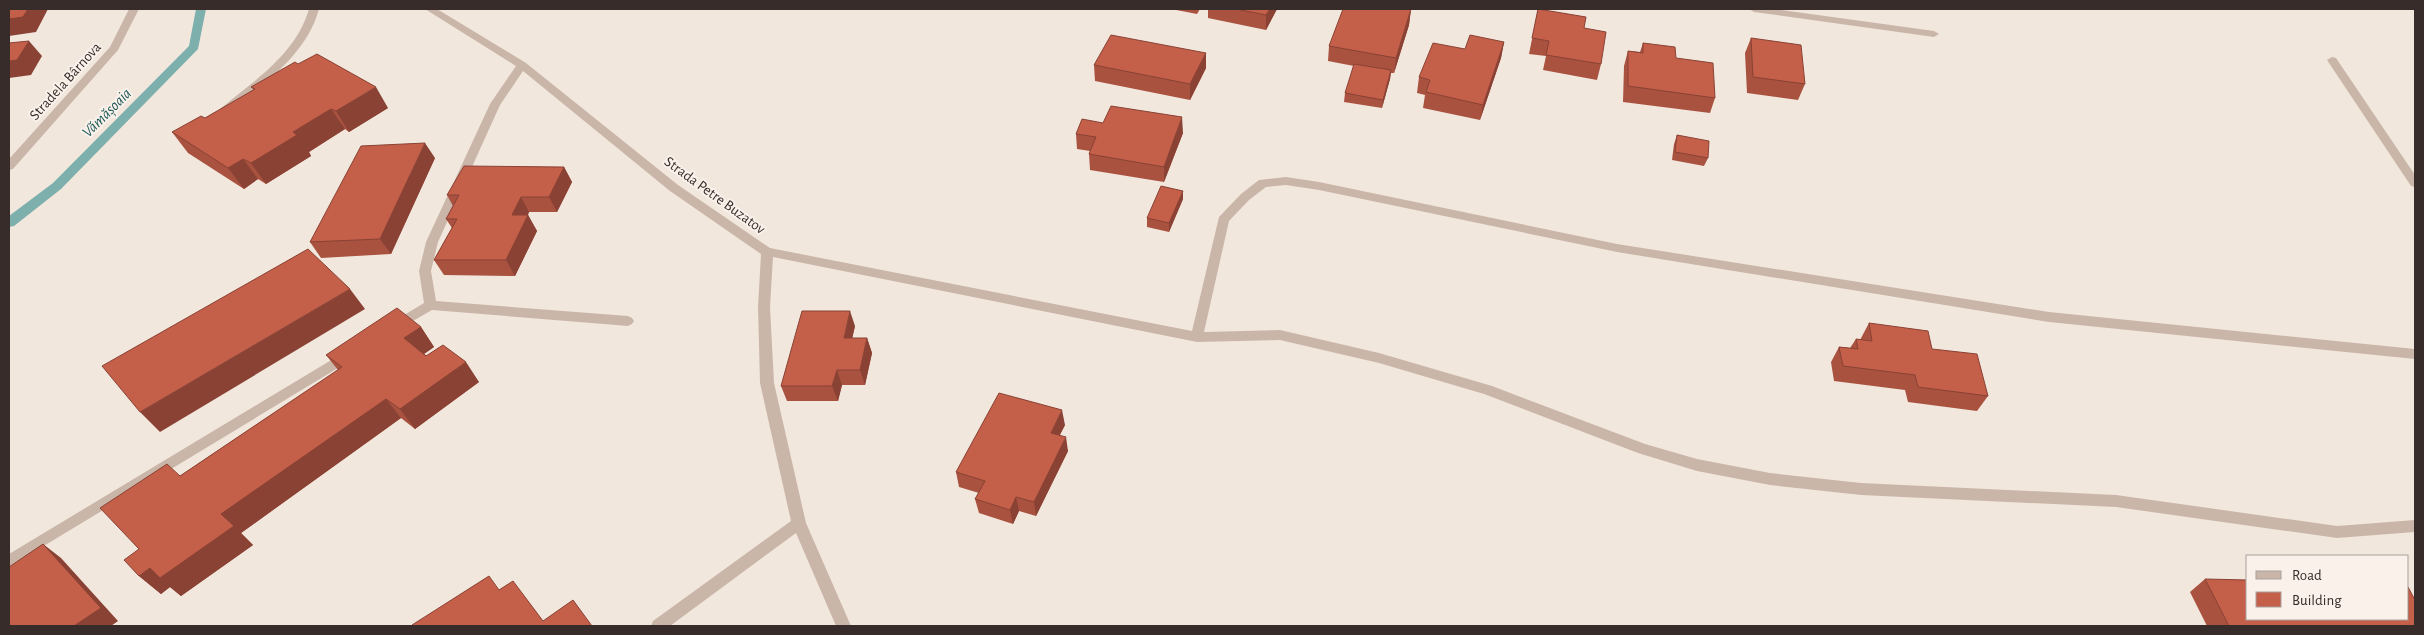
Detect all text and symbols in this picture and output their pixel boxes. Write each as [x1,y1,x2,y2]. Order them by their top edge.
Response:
street label: Stradela Bârnova [27,40,104,123]
water label: Vămășoaia [79,85,136,142]
street label: Strada Petre Buzatov [661,154,768,237]
legend [2246,555,2409,620]
text: Road [2292,568,2322,583]
text: Building [2292,593,2342,608]

